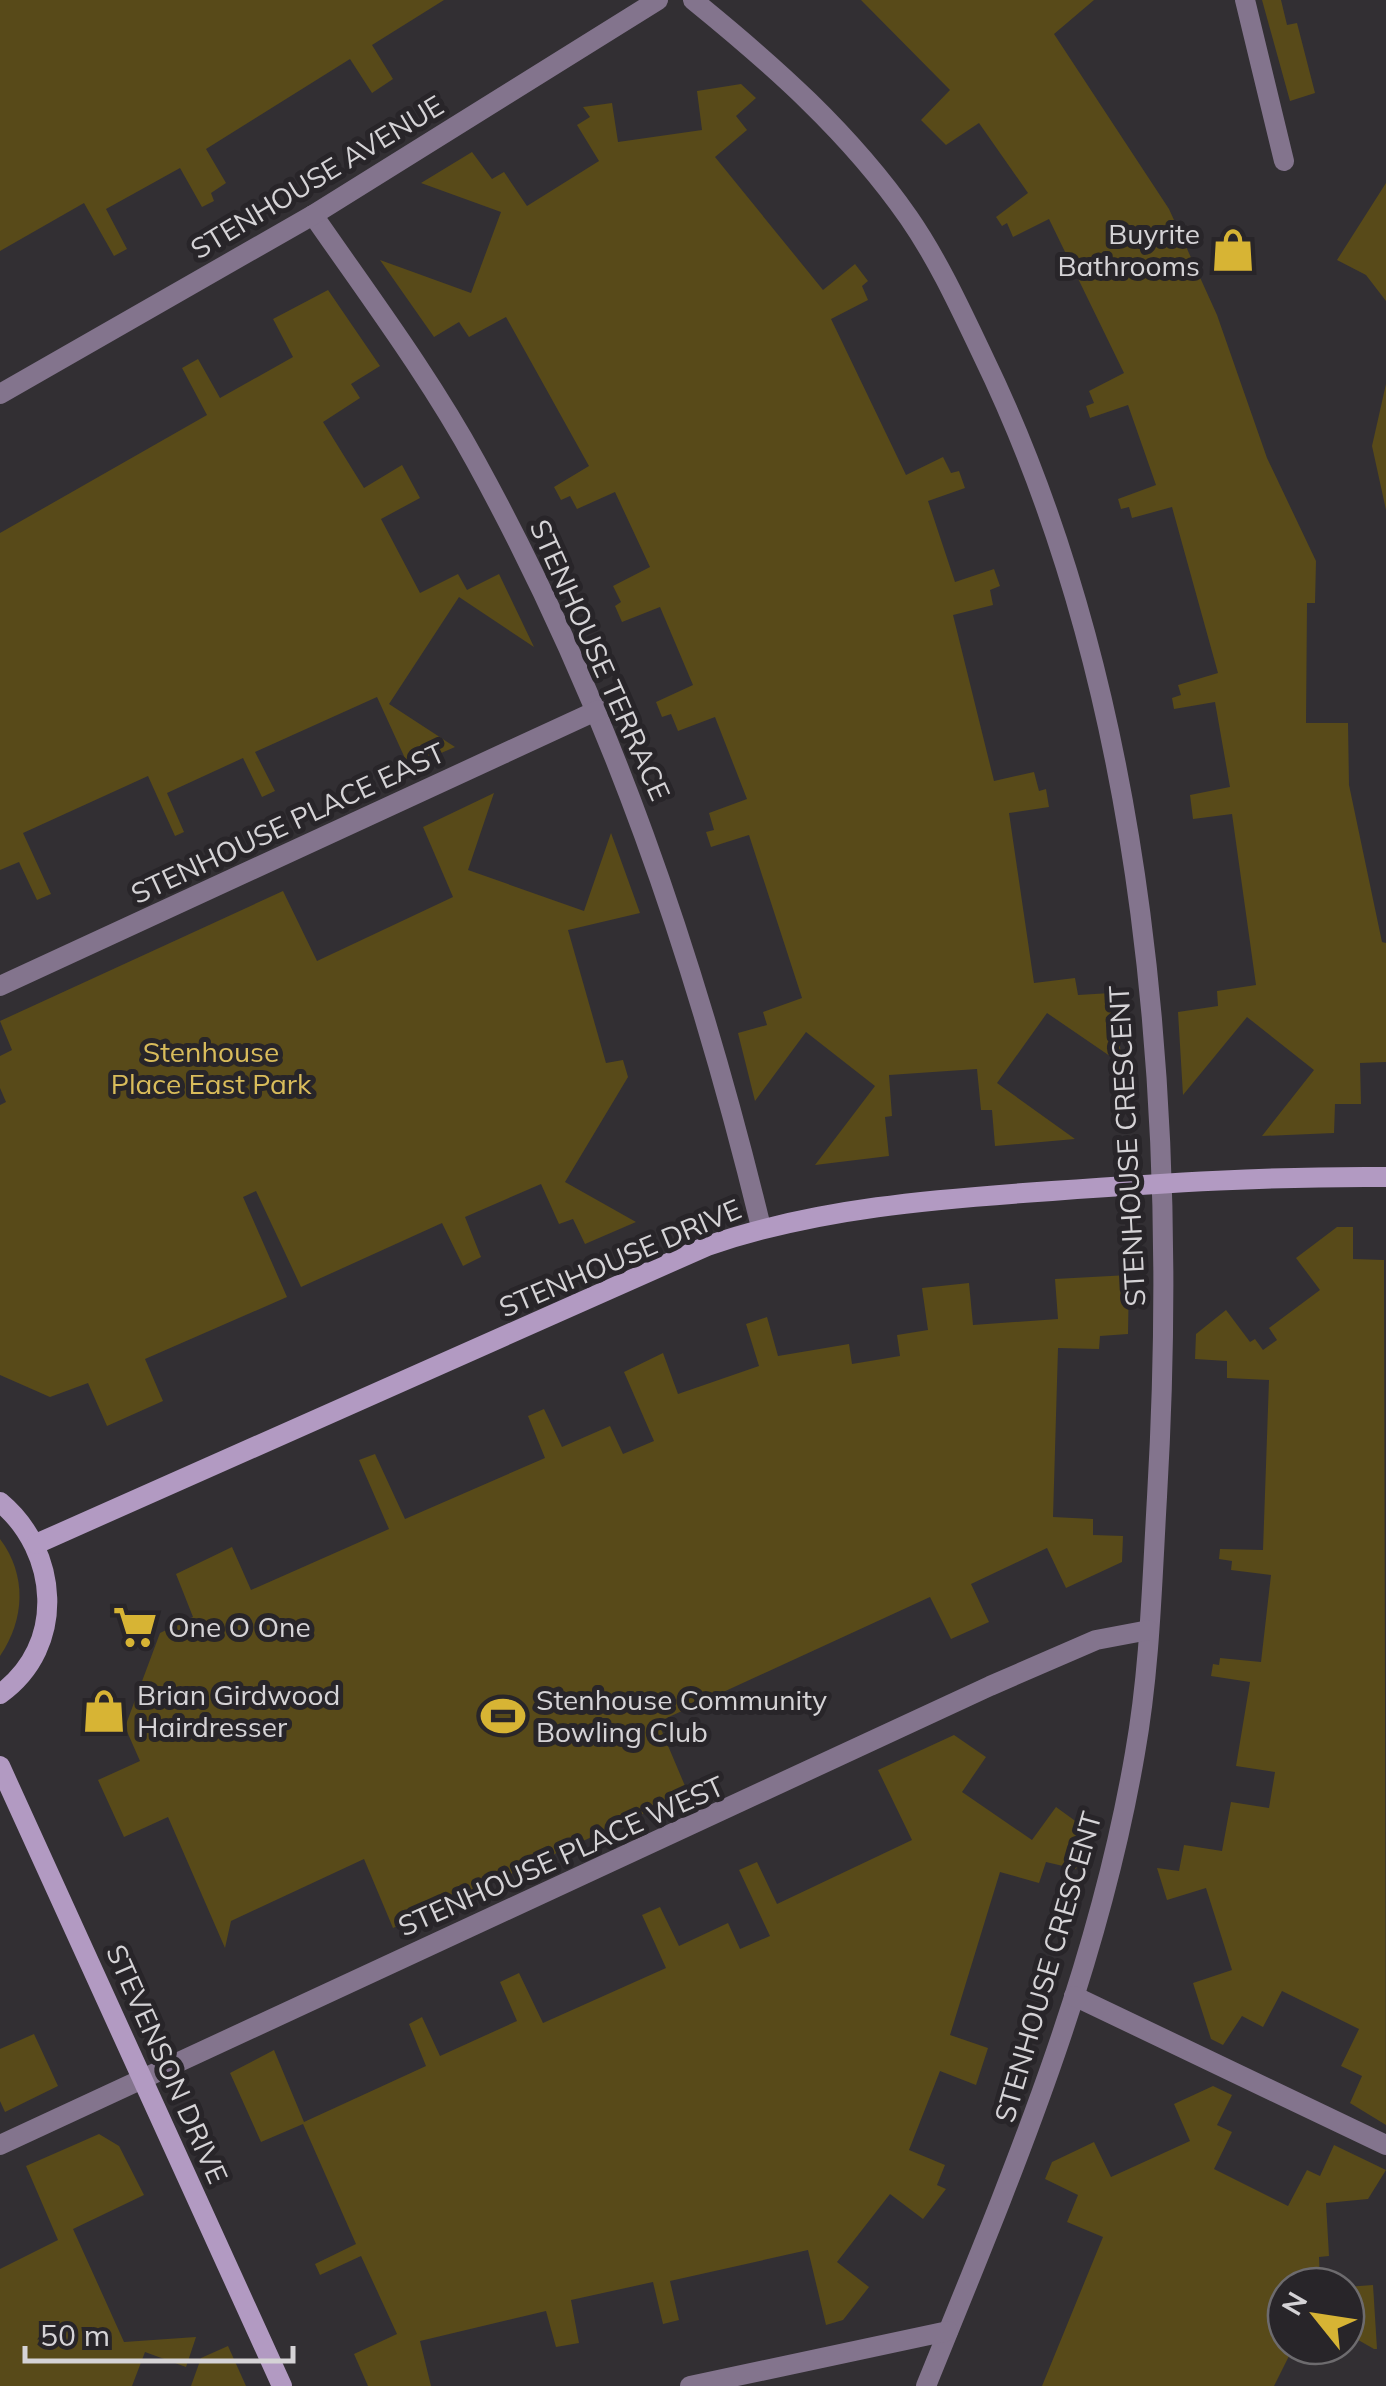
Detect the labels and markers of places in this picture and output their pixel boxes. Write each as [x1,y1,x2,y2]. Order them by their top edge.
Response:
place label: Buyrite Bathrooms [1058,216,1200,283]
shop icon: Buyrite Bathrooms [1209,226,1257,274]
supermarket icon: One O One [111,1603,159,1651]
place label: One O One [168,1609,311,1644]
place label: Brian Girdwood Hairdresser [137,1677,340,1744]
place label: Stenhouse Community Bowling Club [536,1682,827,1749]
shop icon: Brian Girdwood Hairdresser [80,1687,128,1735]
sports icon: Stenhouse Community Bowling Club [479,1692,527,1740]

